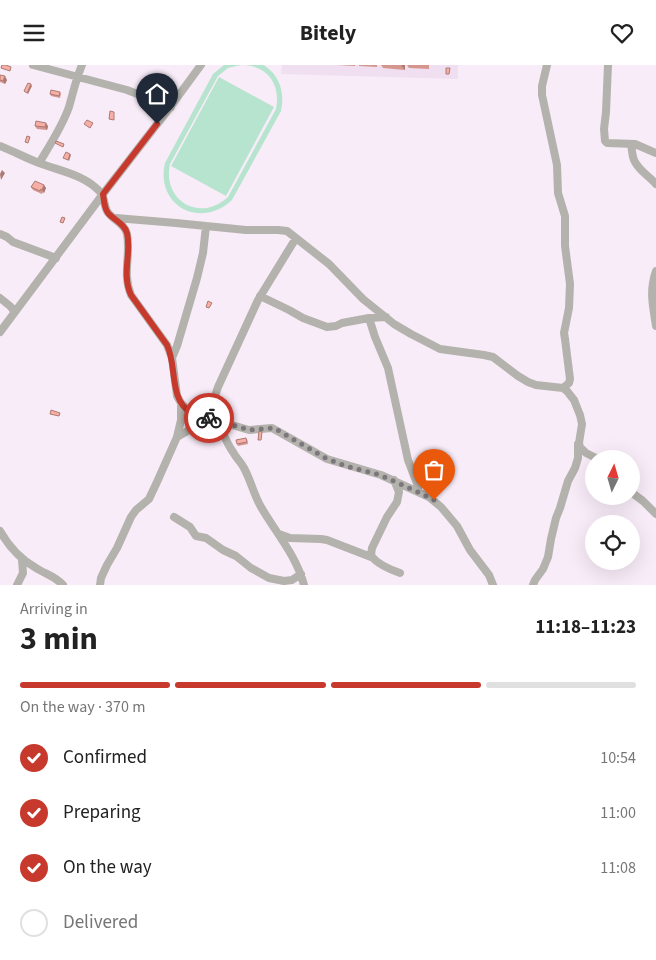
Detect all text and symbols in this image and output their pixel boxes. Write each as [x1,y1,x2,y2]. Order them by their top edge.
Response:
text: Bitely [300,17,356,49]
icon: menu [20,19,48,47]
icon: heart [608,19,636,47]
pin [136,73,178,124]
icon: home [143,80,171,108]
courier [184,393,234,443]
icon: bike [195,404,223,432]
pin [413,449,455,500]
north arrow [585,450,640,505]
map controls [585,450,640,570]
icon: bag [420,456,448,484]
button: locate [585,515,640,570]
text: Arriving in [20,598,88,620]
text: 11:18–11:23 [535,614,636,641]
text: 3 min [20,616,98,662]
text: On the way · 370 m [20,696,145,718]
icon: check [20,744,48,772]
text: Confirmed [63,744,147,771]
text: 10:54 [600,747,636,769]
icon: check [20,799,48,827]
text: Preparing [63,799,141,826]
text: 11:00 [600,802,636,824]
icon: check [20,854,48,882]
text: On the way [63,854,152,881]
text: 11:08 [600,857,636,879]
text: Delivered [63,909,138,936]

